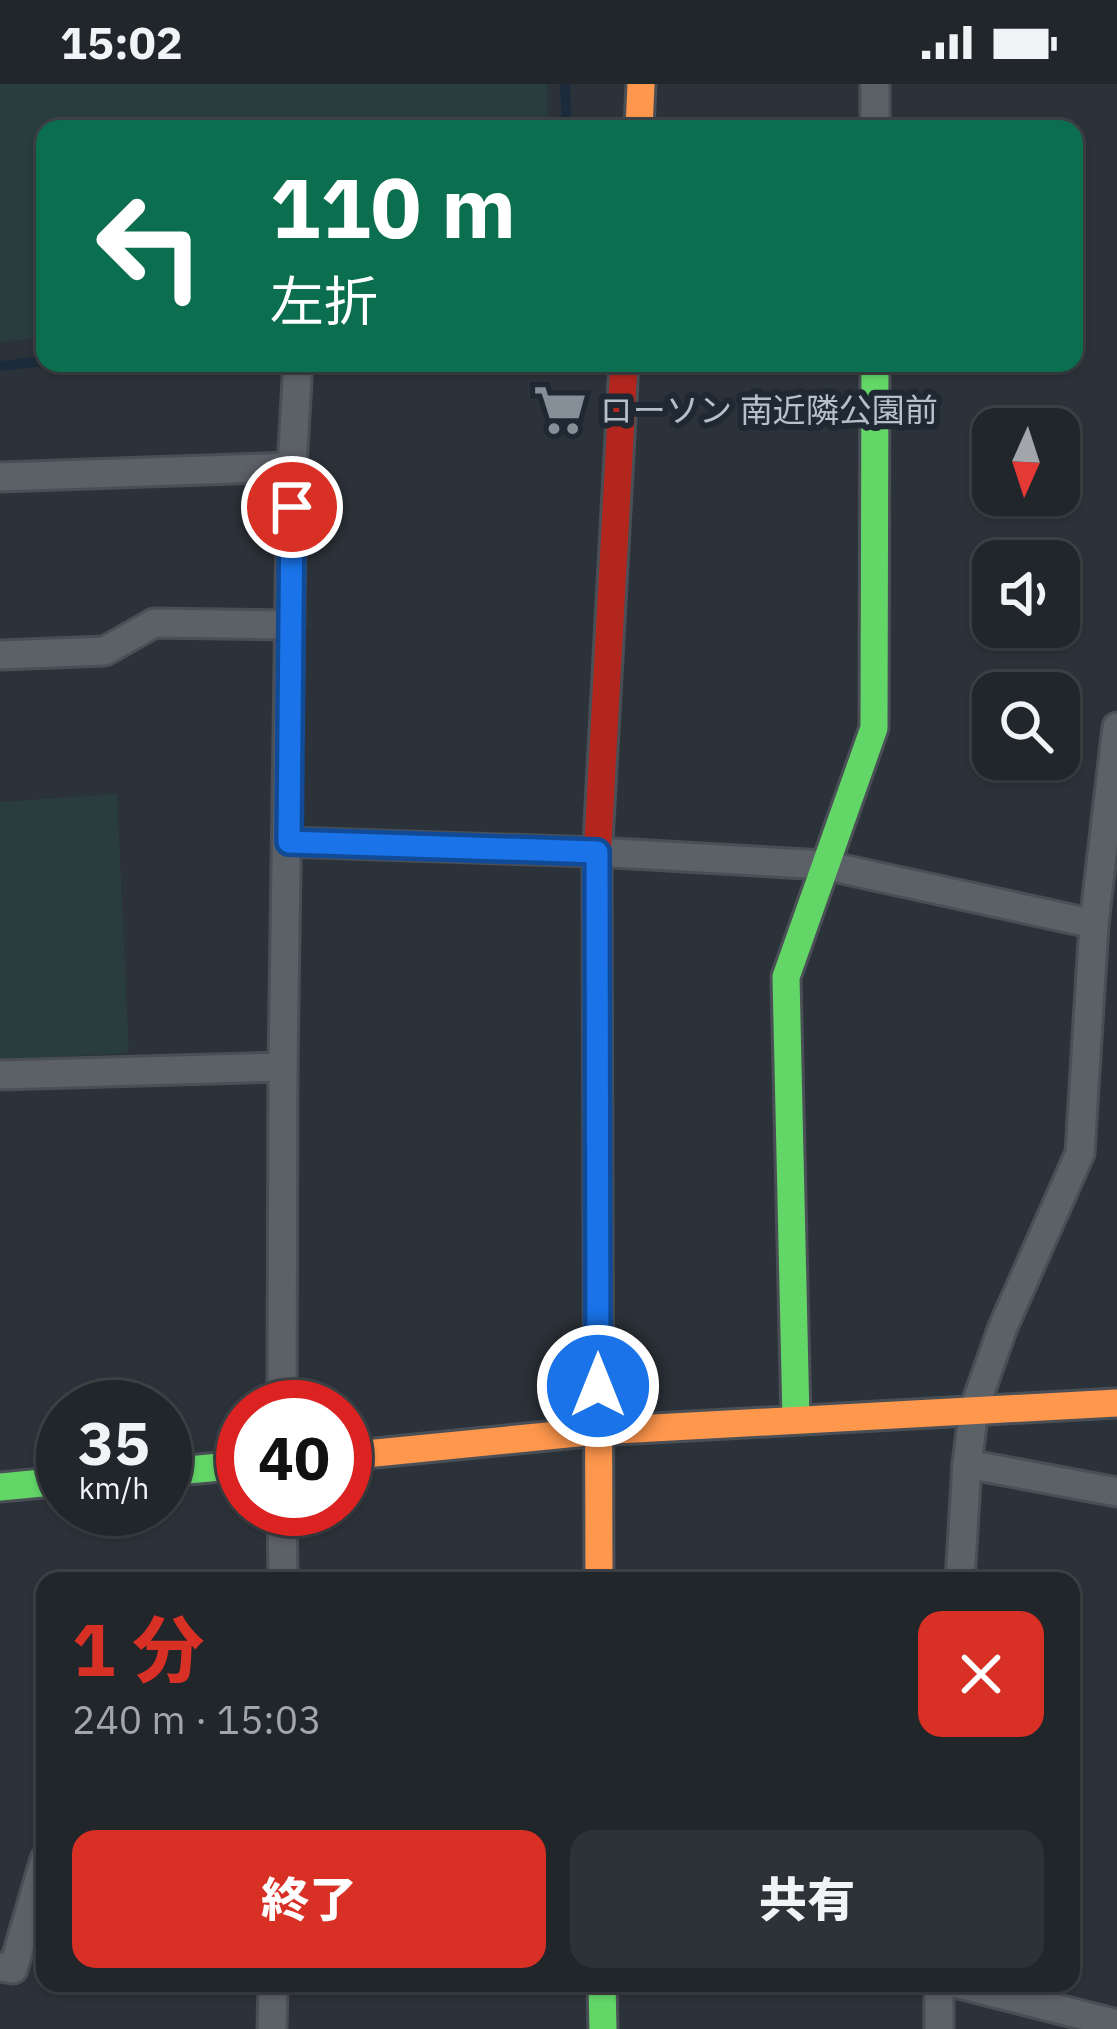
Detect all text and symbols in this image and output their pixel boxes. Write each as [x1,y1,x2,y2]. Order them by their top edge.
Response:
text: 15:02 [60,13,183,71]
text: 110 m [270,152,516,261]
icon: left [72,168,228,324]
text: 左折 [270,266,378,336]
supermarket icon: ローソン 南近隣公園前 [531,381,589,439]
place label: ローソン 南近隣公園前 [600,388,938,431]
north arrow [972,408,1080,516]
map controls [972,408,1080,780]
pin [241,456,343,558]
icon: arrive [259,474,325,540]
button: sound [972,540,1080,648]
button: search [972,672,1080,780]
position arrow [535,1323,661,1449]
speed limit sign: 40 [216,1380,372,1536]
text: 35 [78,1403,150,1482]
text: km/h [79,1468,149,1507]
text: 1 分 [72,1602,204,1696]
button: close [918,1611,1044,1737]
text: 240 m · 15:03 [72,1694,322,1745]
button: 終了 [72,1830,546,1968]
button: 共有 [570,1830,1044,1968]

